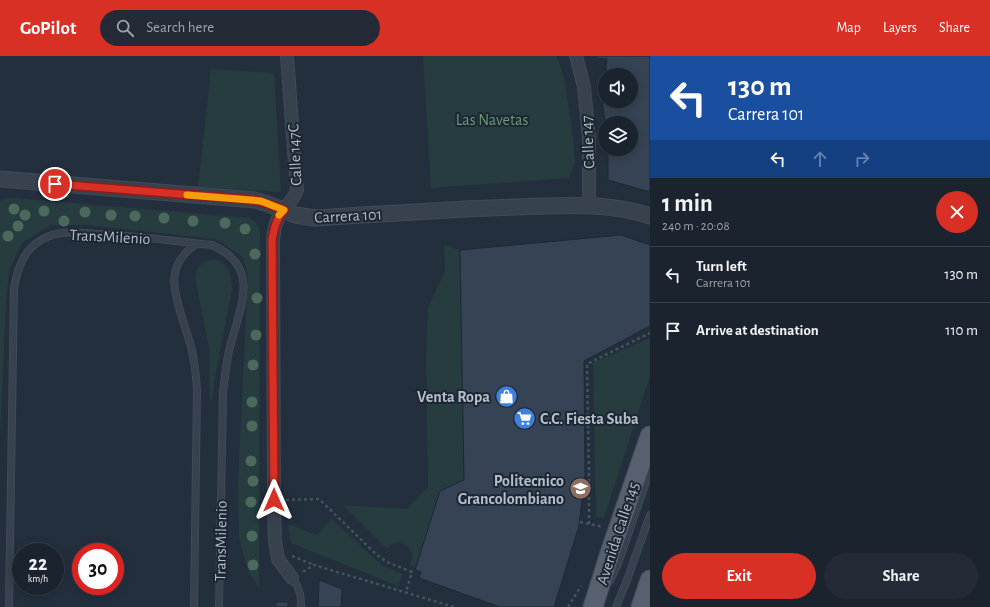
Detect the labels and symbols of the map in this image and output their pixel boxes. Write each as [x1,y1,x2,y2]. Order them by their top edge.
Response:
park label: Las Navetas [456,112,528,128]
street label: Calle 147 [579,114,597,169]
street label: Calle 147C [285,124,305,186]
pin [38,167,72,201]
street label: Carrera 101 [314,206,382,226]
street label: TransMilenio [69,227,151,247]
shop icon: Venta Ropa [493,383,519,409]
place label: Venta Ropa [417,389,490,405]
supermarket icon: C.C. Fiesta Suba [511,405,537,431]
place label: C.C. Fiesta Suba [540,411,639,427]
place label: Politecnico Grancolombiano [458,473,564,507]
school or university icon: Politecnico Grancolombiano [567,476,593,502]
position arrow [253,479,295,521]
street label: Avenida Calle 145 [594,480,642,587]
street label: TransMilenio [212,500,230,582]
speed limit sign: 30 [72,543,124,595]

